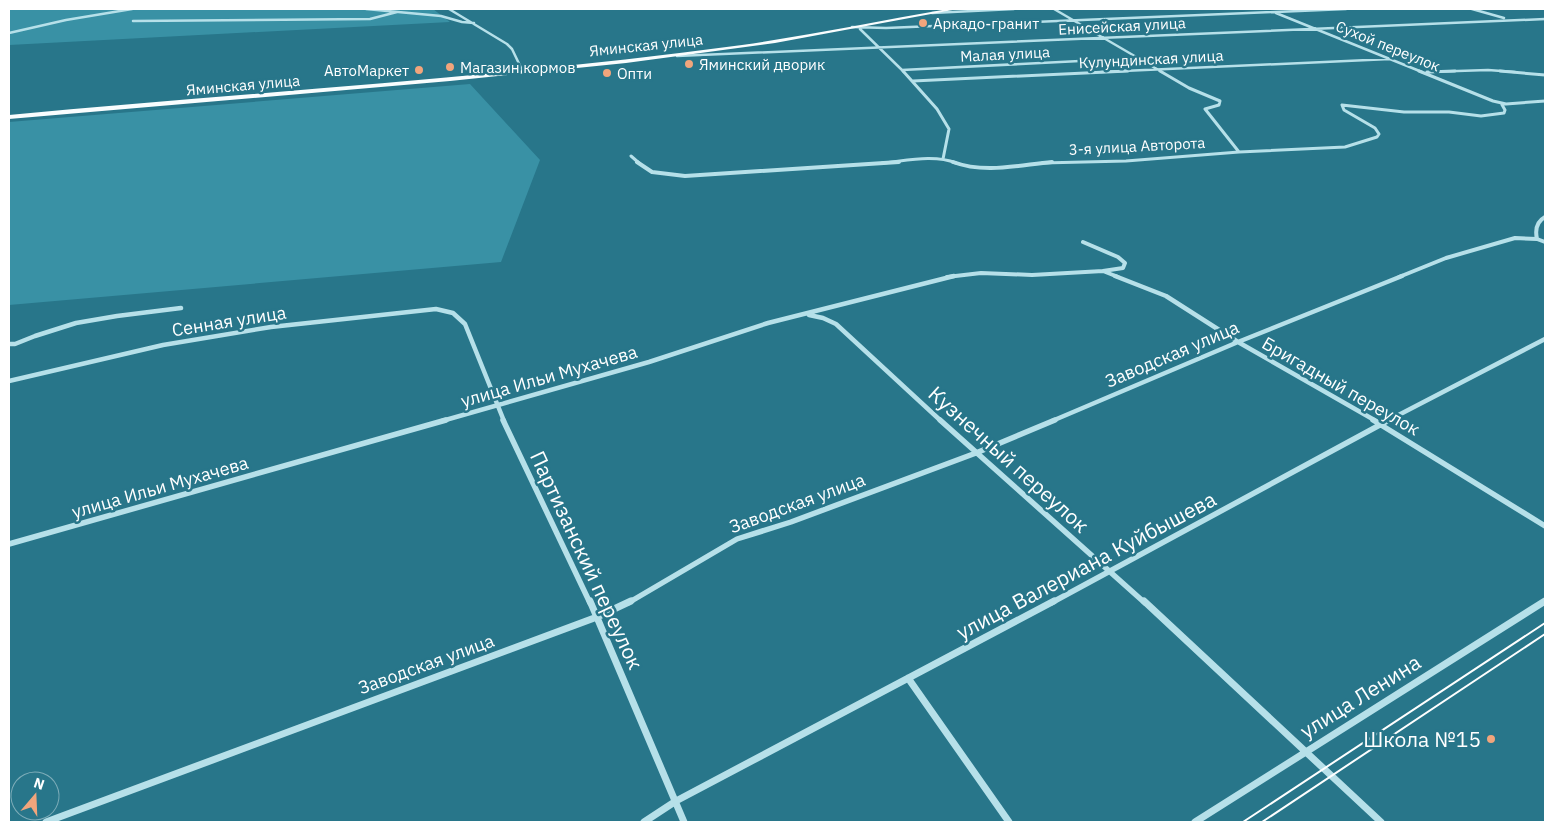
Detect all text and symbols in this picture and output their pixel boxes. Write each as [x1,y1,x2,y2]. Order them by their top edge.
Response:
street label: Енисейская улица [1058,13,1186,39]
place label: Аркадо-гранит [933,14,1039,33]
street label: Сухой переулок [1333,16,1443,76]
marker: Аркадо-гранит [917,17,929,29]
street label: Яминская улица [588,30,704,60]
street label: Малая улица [960,42,1050,66]
street label: Кулундинская улица [1078,46,1224,72]
place label: Яминский дворик [699,55,825,74]
place label: Магазин кормов [460,58,576,77]
marker: Яминский дворик [683,58,695,70]
place label: АвтоМаркет [324,61,409,80]
marker: Магазин кормов [444,61,456,73]
marker: АвтоМаркет [413,64,425,76]
place label: Опти [617,64,652,83]
marker: Опти [601,67,613,79]
street label: Яминская улица [185,71,301,99]
street label: 3-я улица Авторота [1068,133,1206,159]
street label: Сенная улица [170,301,288,341]
street label: Заводская улица [1102,315,1243,393]
street label: Бригадный переулок [1258,331,1424,441]
street label: улица Ильи Мухачева [458,340,640,412]
street label: Кузнечный переулок [923,379,1095,539]
street label: Партизанский переулок [524,446,650,674]
street label: улица Ильи Мухачева [69,451,251,523]
street label: Заводская улица [726,468,869,538]
street label: улица Валериана Куйбышева [951,484,1221,646]
street label: Заводская улица [355,629,498,699]
street label: улица Ленина [1294,648,1426,744]
place label: Школа №15 [1363,725,1481,753]
marker: Школа №15 [1485,733,1497,745]
north arrow [10,771,60,821]
text: N [32,774,47,794]

